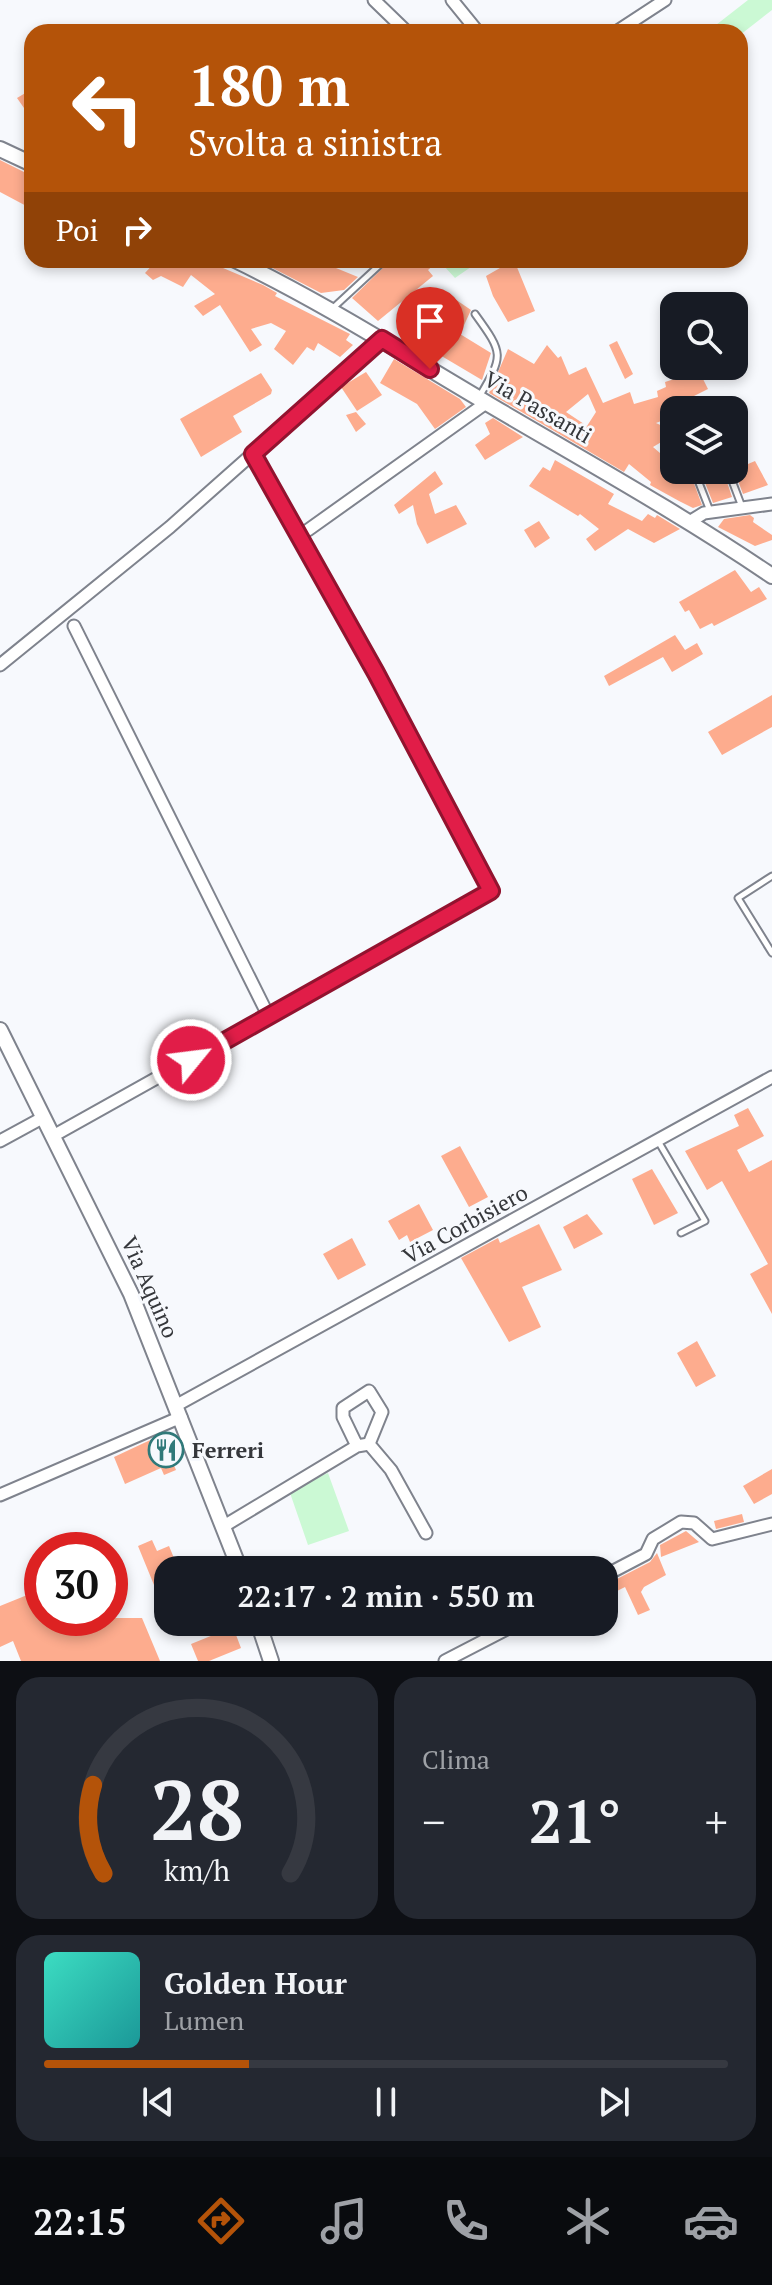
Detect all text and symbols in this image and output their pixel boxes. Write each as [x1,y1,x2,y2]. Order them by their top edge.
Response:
text: 180 m [188,48,350,122]
icon: left [56,56,160,160]
text: Svolta a sinistra [188,119,442,166]
icon: right [115,208,159,252]
text: Poi [56,210,99,250]
pin [396,287,464,369]
map controls [660,292,748,484]
button: search [660,292,748,380]
icon: arrive [408,299,452,343]
street label: Via Passanti [479,364,598,449]
button: layers [660,396,748,484]
position arrow [149,1018,233,1102]
street label: Via Corbisiero [397,1177,532,1270]
street label: Via Aquino [115,1231,186,1342]
restaurant icon: Ferreri [147,1431,185,1469]
place label: Ferreri [192,1435,264,1464]
speed limit sign: 30 [24,1532,128,1636]
text: 22:17 · 2 min · 550 m [238,1576,534,1616]
text: Clima [422,1742,490,1776]
text: 28 [150,1754,244,1864]
text: 21° [529,1781,621,1860]
text: − [422,1792,445,1851]
text: + [705,1792,728,1851]
text: km/h [164,1851,230,1889]
text: Golden Hour [164,1963,347,2003]
text: Lumen [164,2003,244,2037]
icon: previous [136,2080,180,2124]
icon: pause [364,2080,408,2124]
icon: next [592,2080,636,2124]
icon: directions [193,2193,249,2249]
icon: music [316,2193,372,2249]
icon: phone [438,2193,494,2249]
icon: climate [560,2193,616,2249]
icon: car [683,2193,739,2249]
text: 22:15 [33,2198,127,2245]

